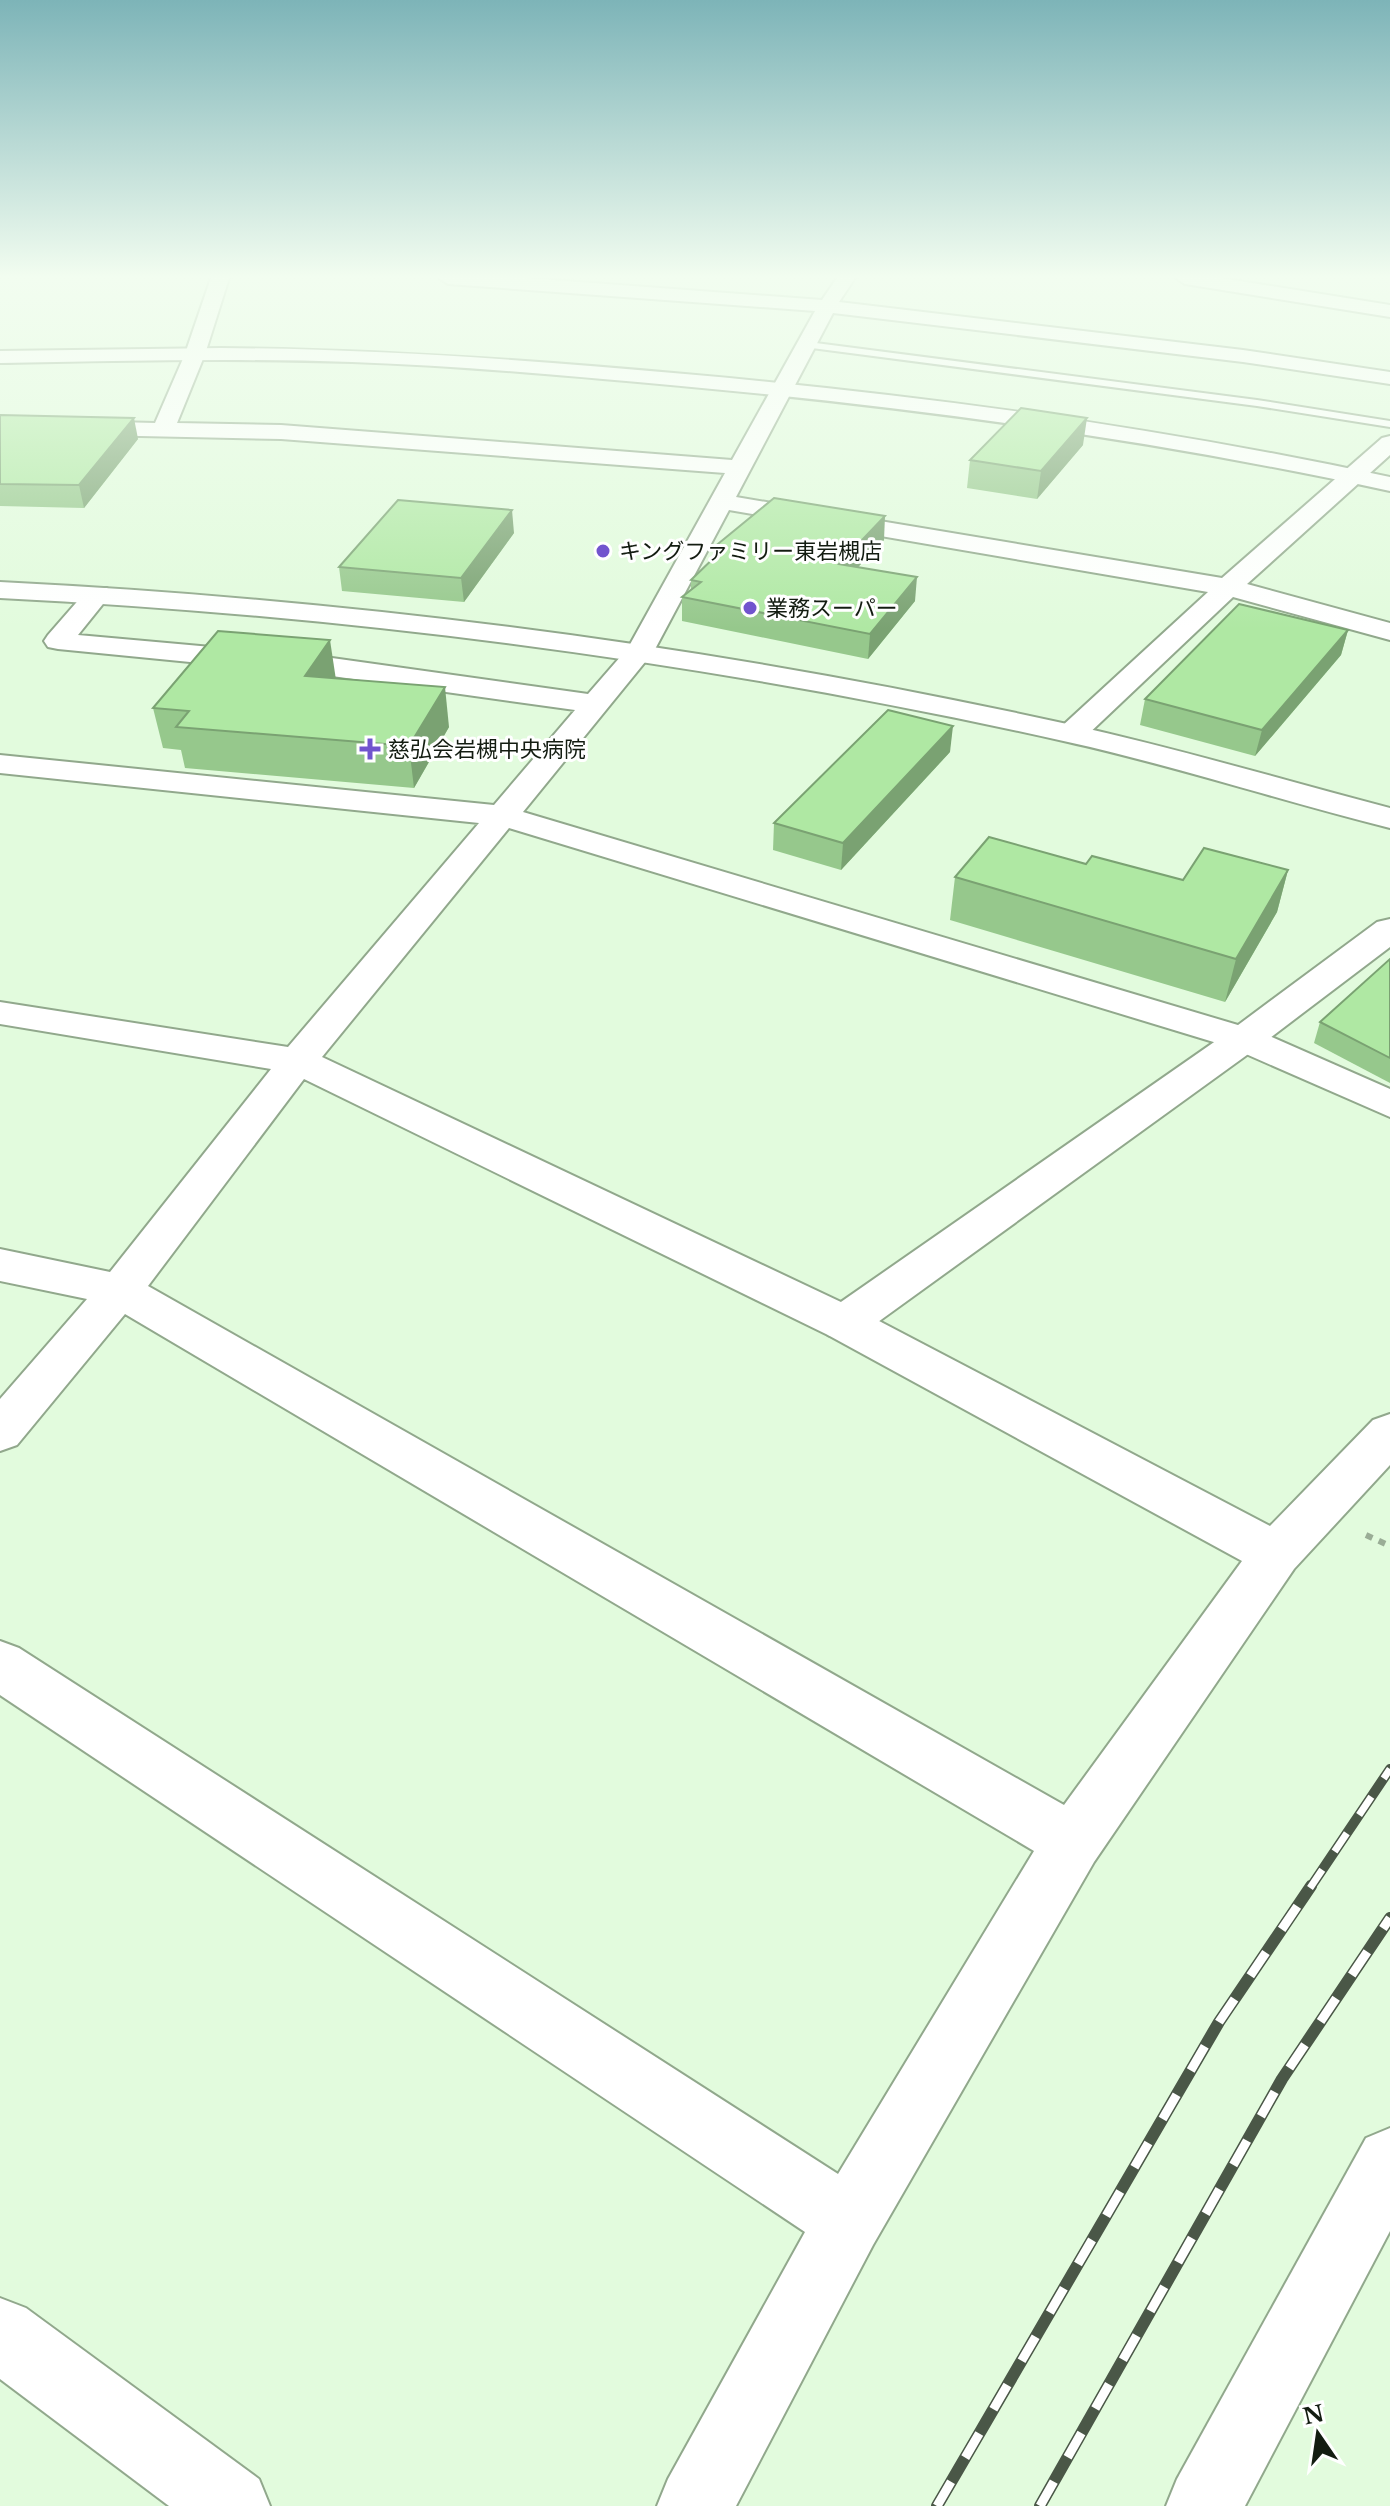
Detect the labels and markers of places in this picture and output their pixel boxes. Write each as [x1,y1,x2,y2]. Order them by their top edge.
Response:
place label: キングファミリー東岩槻店 [619,538,882,565]
marker: キングファミリー東岩槻店 [594,542,612,560]
place label: 業務スーパー [766,595,898,622]
marker: 業務スーパー [741,599,759,617]
place label: 慈弘会岩槻中央病院 [388,736,586,763]
marker: 慈弘会岩槻中央病院 [359,738,381,760]

